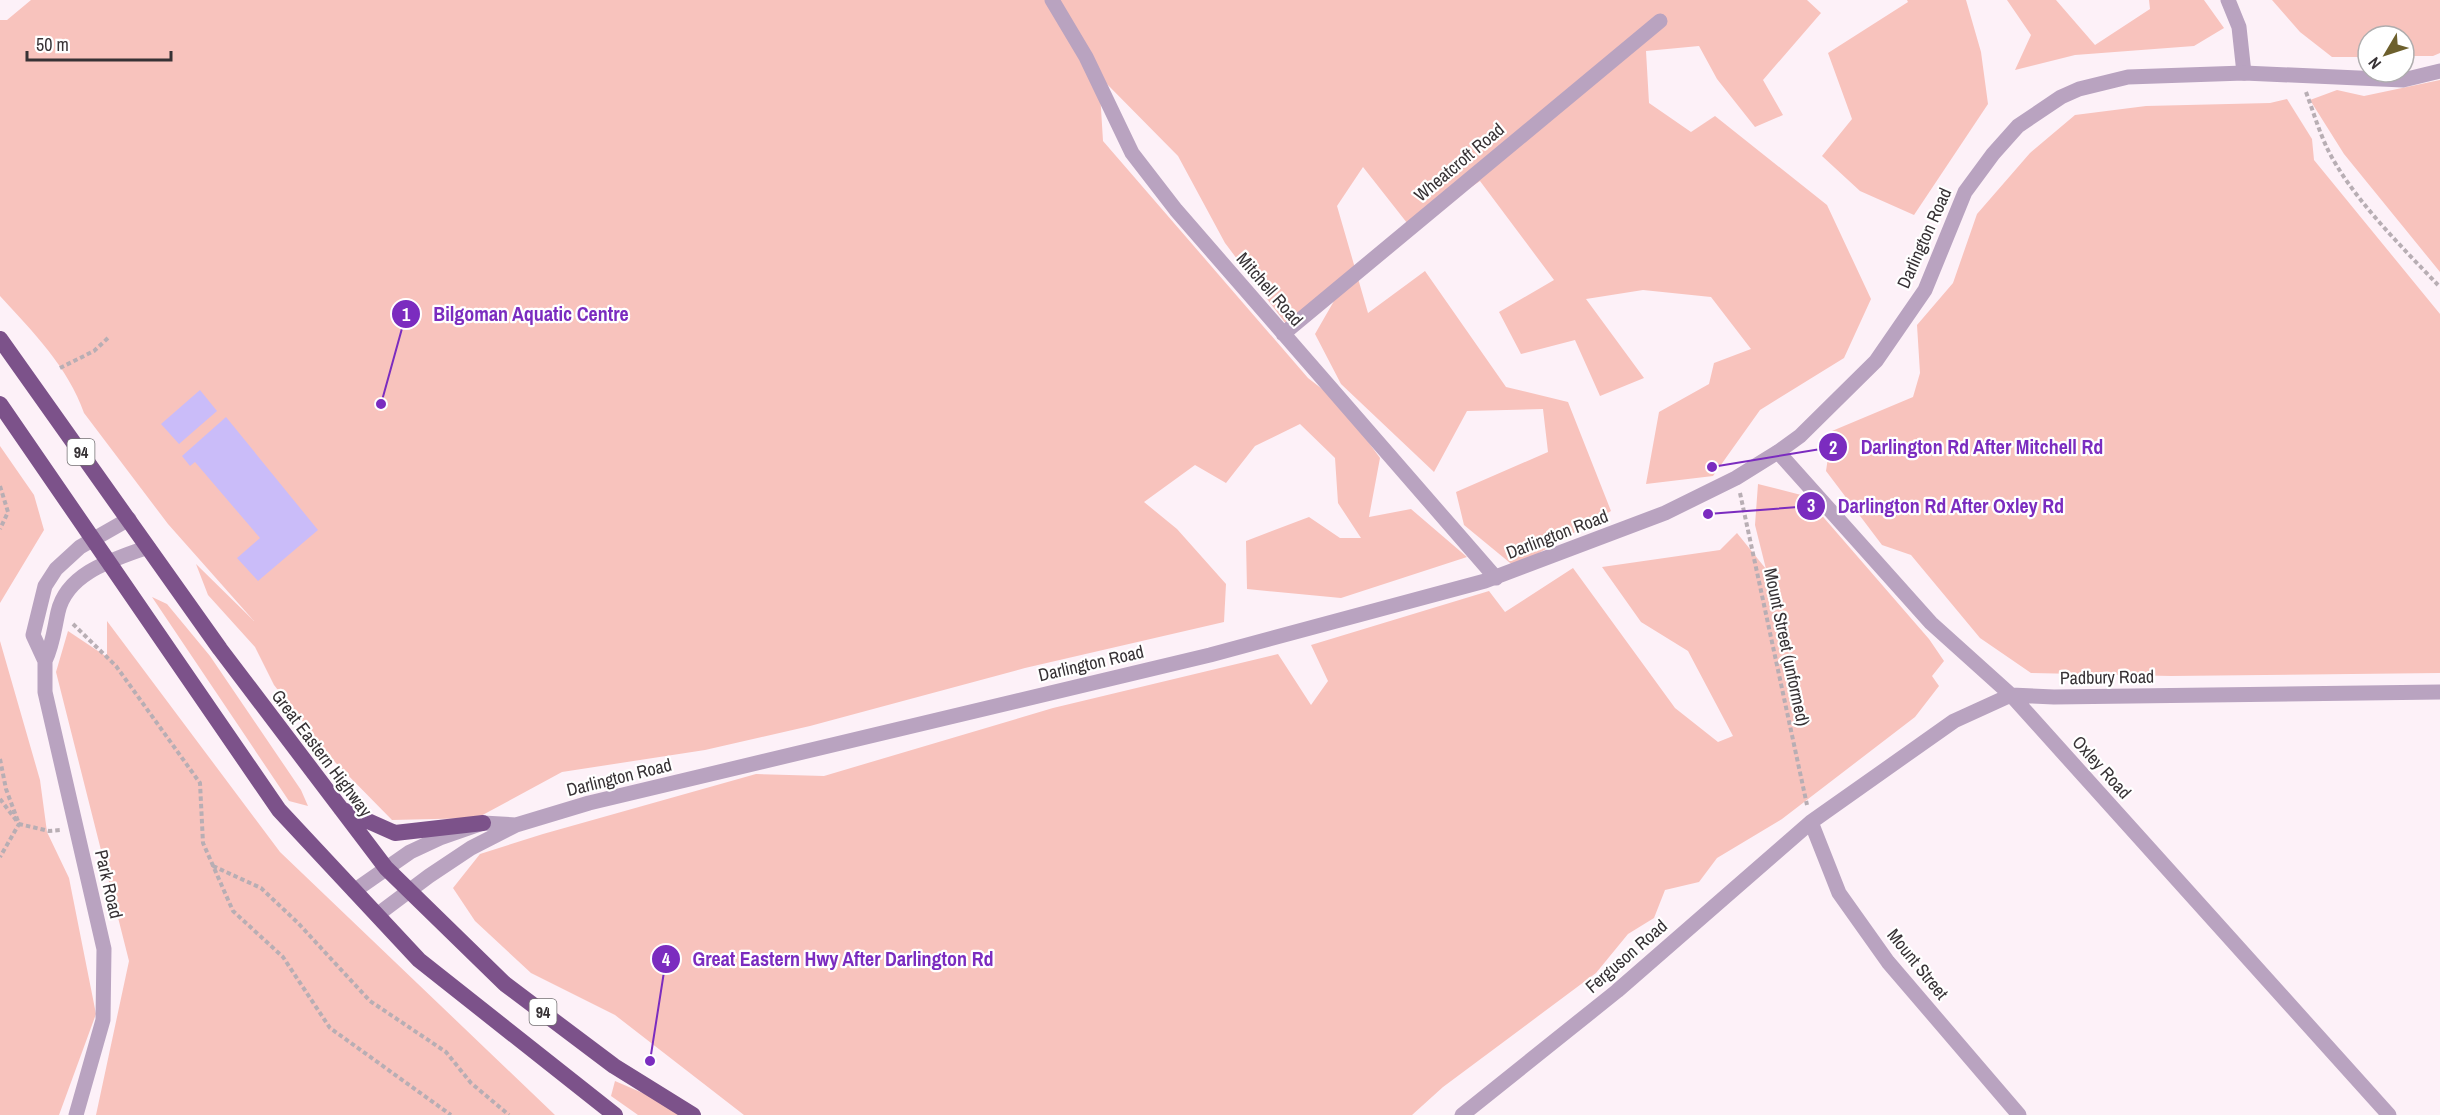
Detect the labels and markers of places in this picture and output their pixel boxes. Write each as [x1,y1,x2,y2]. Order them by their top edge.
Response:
callout: Bilgoman Aquatic Centre [391,295,641,333]
callout: Darlington Rd After Mitchell Rd [1818,428,2115,466]
callout: Darlington Rd After Oxley Rd [1796,487,2077,525]
callout: Great Eastern Hwy After Darlington Rd [651,940,1006,978]

